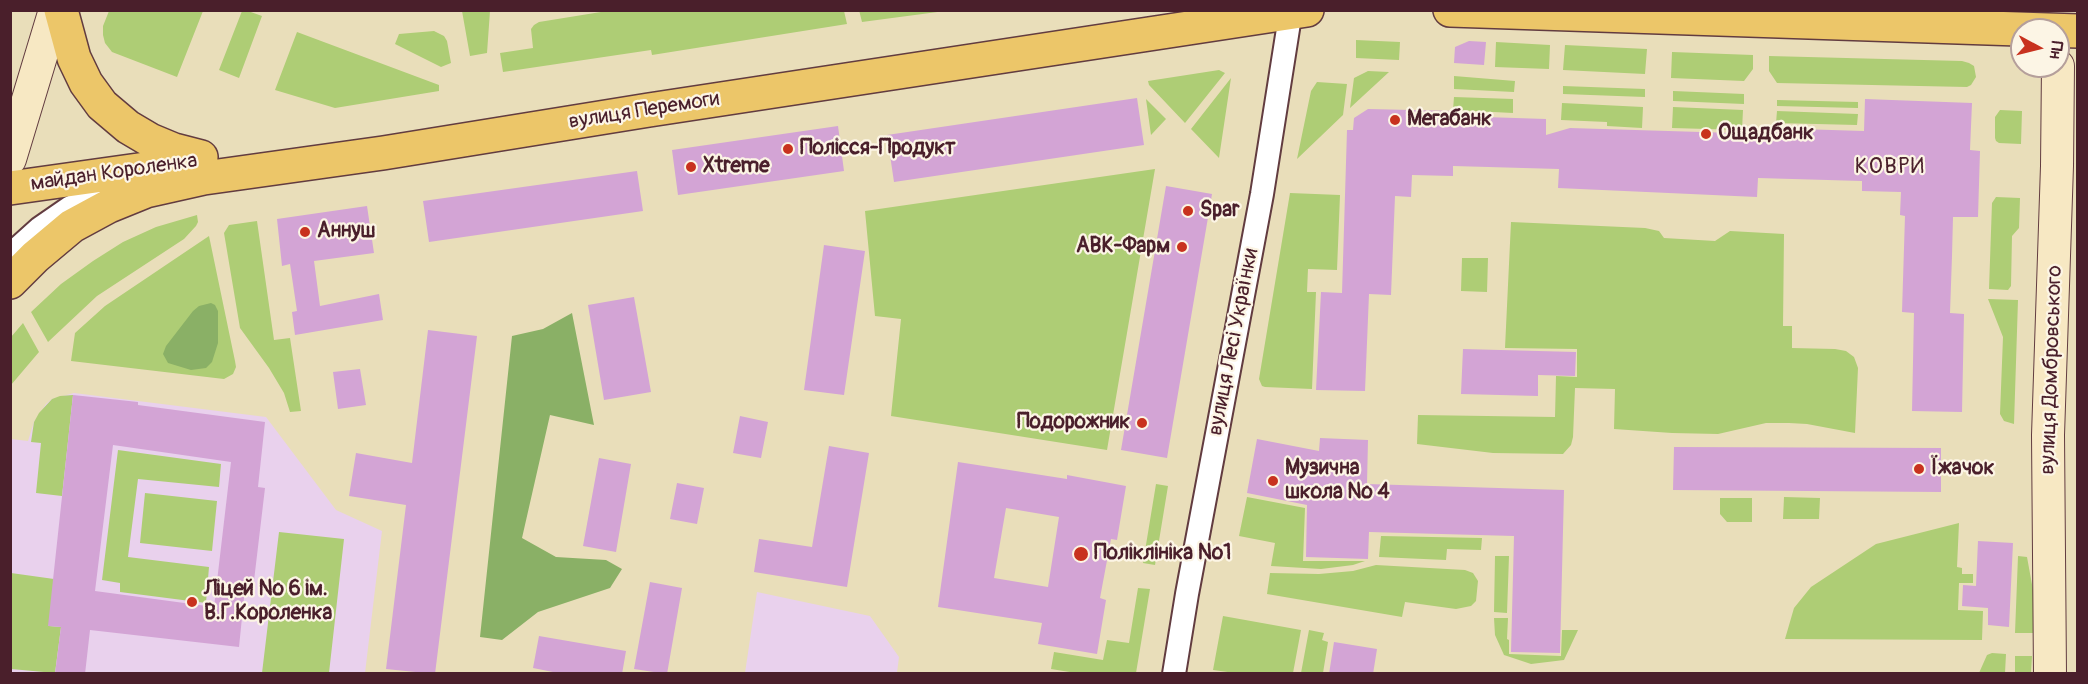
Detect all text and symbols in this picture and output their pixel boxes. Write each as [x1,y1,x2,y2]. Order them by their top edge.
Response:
north arrow [2010,18,2070,78]
text: Пн [2045,40,2067,60]
street label: вулиця Перемоги [567,87,721,135]
place label: Мегабанк [1407,107,1492,133]
marker: Мегабанк [1388,113,1402,127]
place label: Ощадбанк [1718,121,1814,147]
marker: Ощадбанк [1699,127,1713,141]
place label: Полісся-Продукт [800,136,956,162]
marker: Полісся-Продукт [781,142,795,156]
street label: майдан Короленка [29,149,199,197]
place label: Xtreme [703,154,770,180]
district label: КОВРИ [1855,154,1925,180]
marker: Xtreme [684,160,698,174]
place label: Spar [1200,198,1239,224]
marker: Spar [1181,204,1195,218]
place label: Аннуш [317,219,375,245]
marker: Аннуш [298,225,312,239]
place label: АВК-Фарм [1076,234,1170,260]
marker: АВК-Фарм [1175,240,1189,254]
street label: вулиця Лесі Українки [1203,246,1265,438]
street label: вулиця Домбровського [2036,265,2068,475]
place label: Подорожник [1017,410,1130,436]
marker: Подорожник [1135,416,1149,430]
place label: Музична школа № 4 [1285,456,1390,506]
place label: Їжачок [1931,456,1994,482]
marker: Їжачок [1912,462,1926,476]
marker: Музична школа № 4 [1266,474,1280,488]
place label: Поліклініка №1 [1094,541,1231,567]
marker: Поліклініка №1 [1072,545,1090,563]
place label: Ліцей № 6 ім. В.Г.Короленка [204,577,332,627]
marker: Ліцей № 6 ім. В.Г.Короленка [185,595,199,609]

